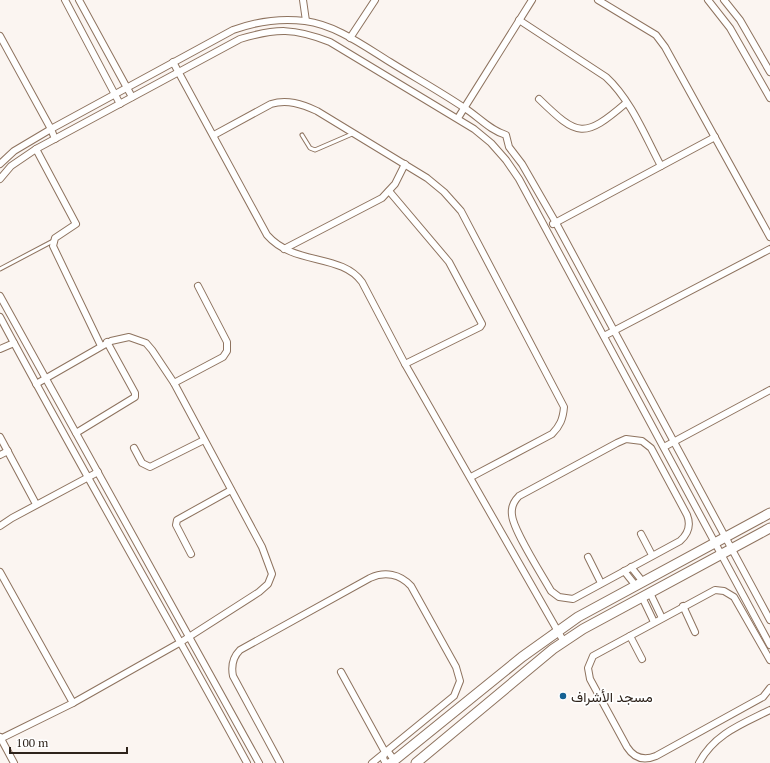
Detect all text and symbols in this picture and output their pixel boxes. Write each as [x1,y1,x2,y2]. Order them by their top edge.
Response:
place label: مسجد الأشراف [571,687,653,706]
marker: مسجد الأشراف [558,691,568,701]
scale bar [10,729,127,755]
text: 100 m [16,735,49,750]

